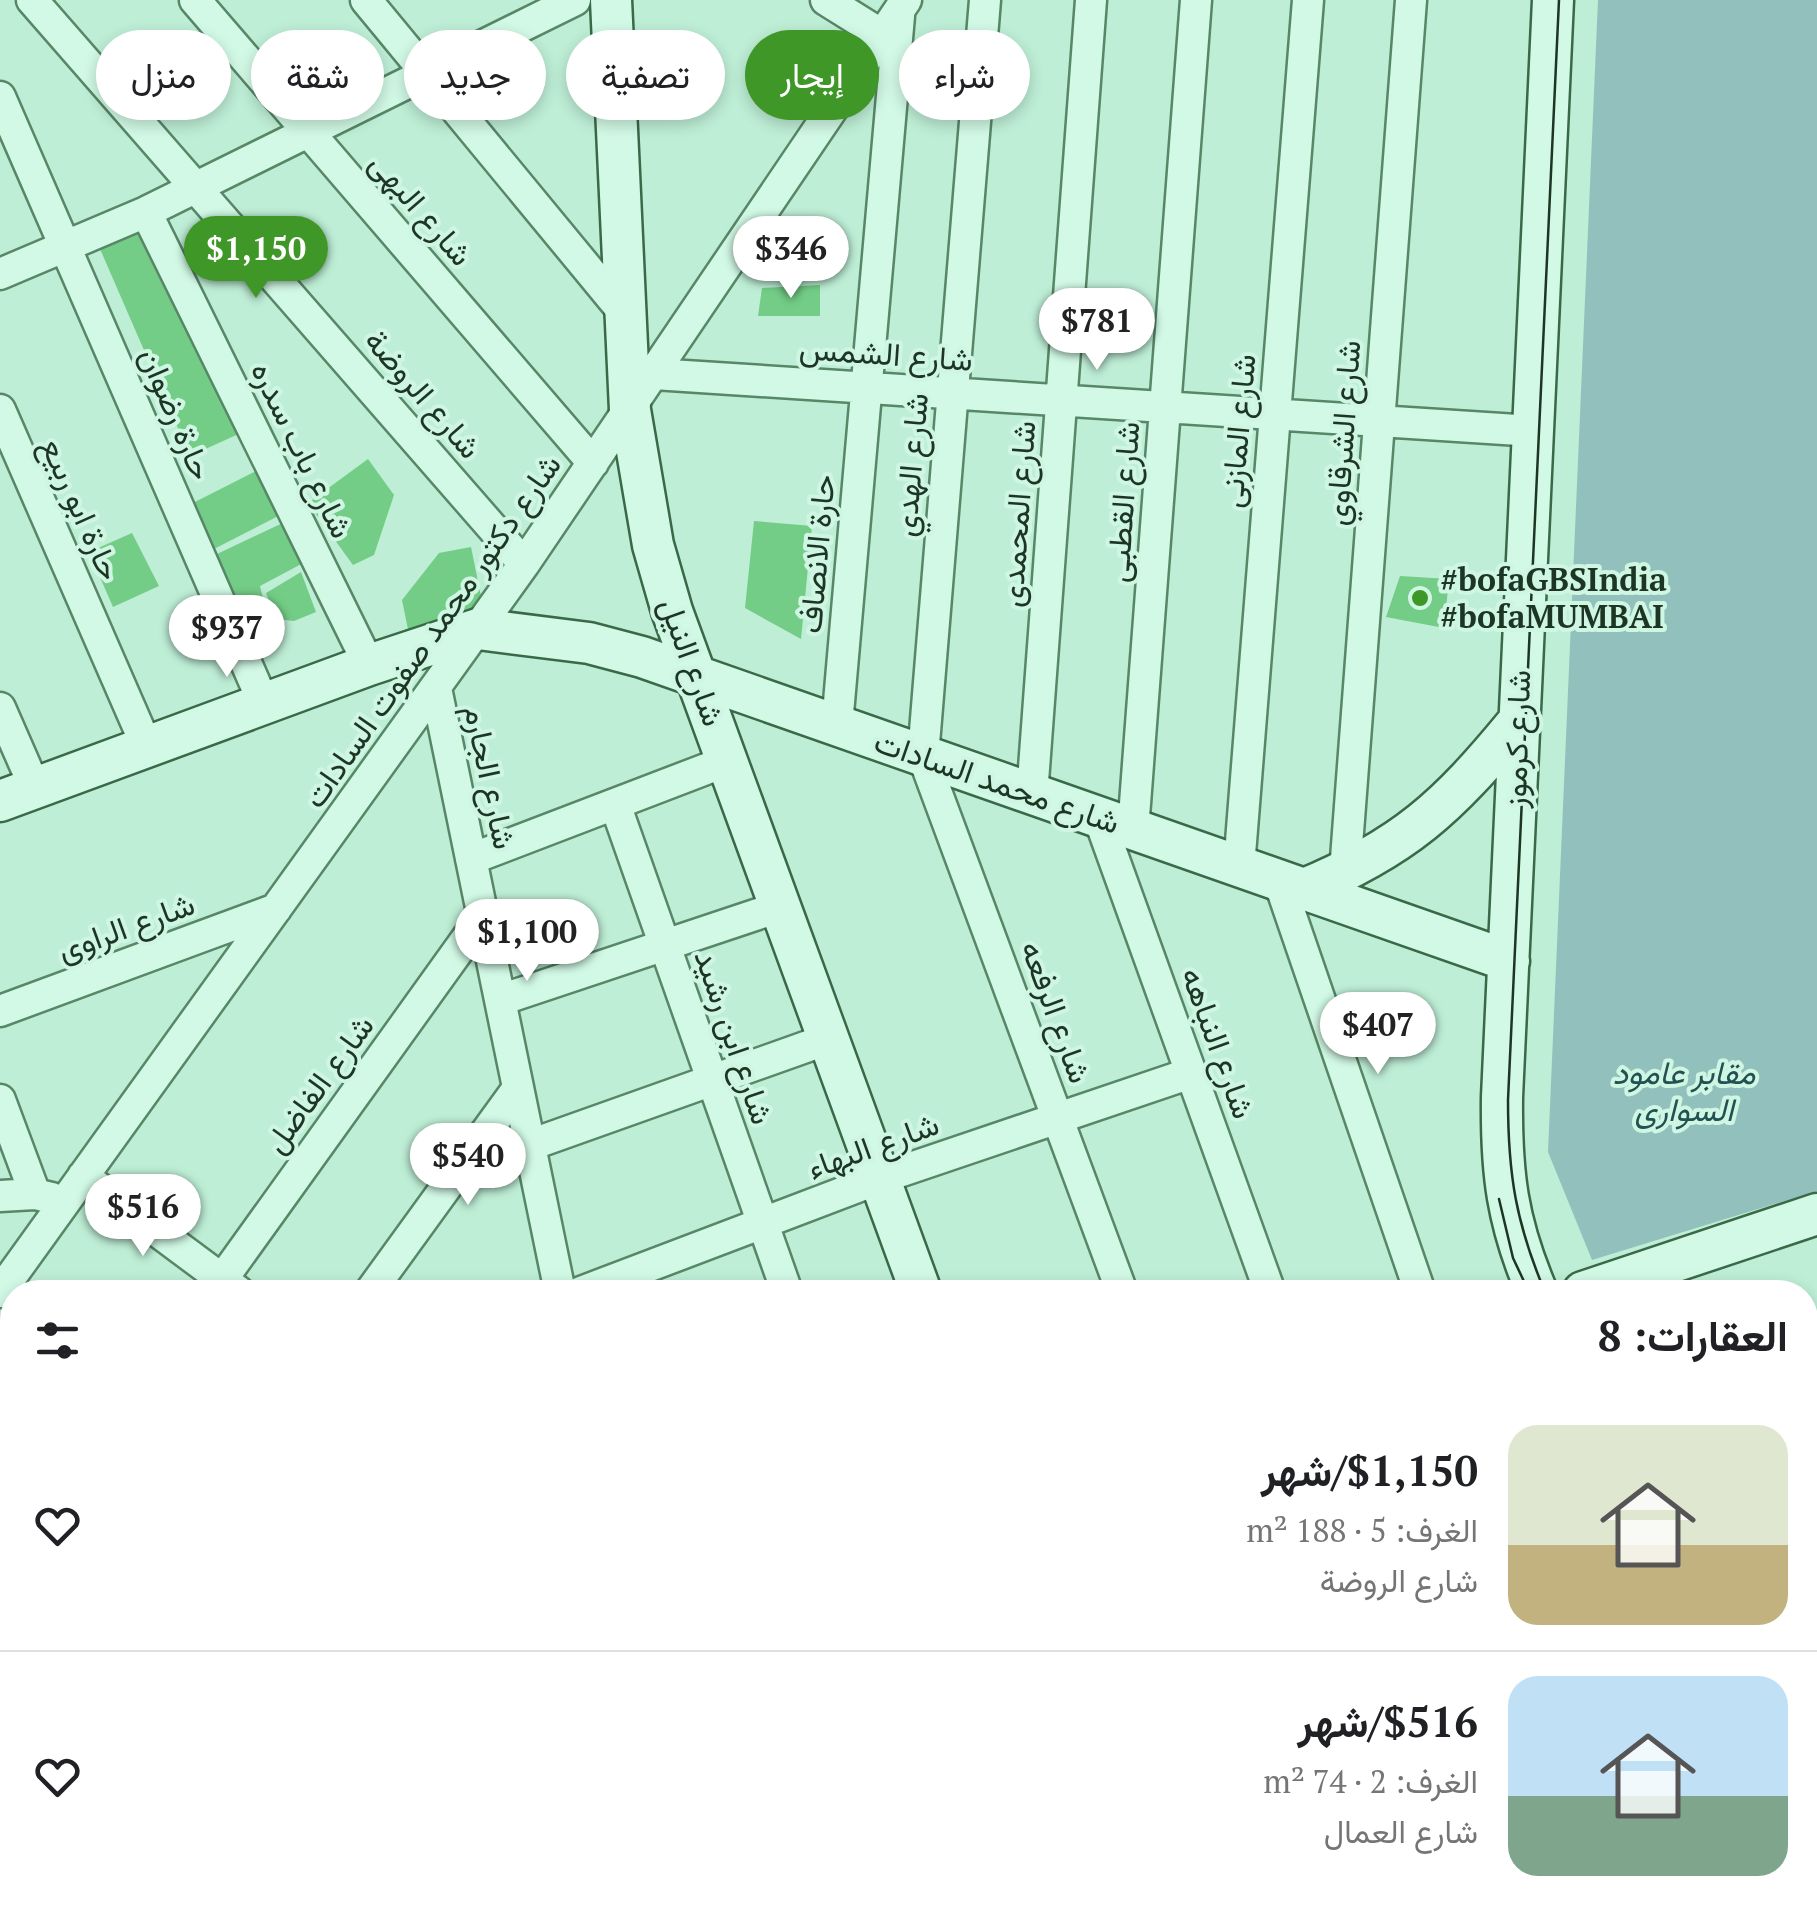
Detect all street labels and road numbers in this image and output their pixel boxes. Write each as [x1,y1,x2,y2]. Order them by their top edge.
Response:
street label: شارع البهى [359,143,483,275]
street label: شارع الروضة [354,320,492,468]
street label: شارع الشمس [798,326,974,382]
street label: شارع الشرقاوي [1315,339,1375,527]
street label: حارة رضوان [130,341,224,486]
street label: شارع المازنى [1209,352,1267,510]
street label: شارع باب سدره [240,354,364,546]
street label: شارع الهدي [883,391,943,539]
street label: شارع المحمدى [990,419,1046,609]
street label: شارع القطبى [1095,420,1151,584]
street label: حارة ابو ربيع [30,431,132,587]
street label: شارع دكتور محمد صفوت السادات [293,445,571,817]
street label: حارة الانصاف [788,473,844,635]
street label: شارع النيل [648,592,736,732]
street label: شارع كرموز [1493,669,1541,810]
street label: شارع الجارم [453,701,527,853]
street label: شارع محمد السادات [868,719,1126,845]
street label: شارع الراوى [51,882,201,972]
street label: شارع الرفعه [1010,935,1102,1089]
street label: شارع ابن رشيد [684,944,784,1130]
street label: شارع النباهه [1170,961,1266,1125]
street label: شارع الفاضل [254,1006,384,1162]
street label: شارع البهاء [801,1102,945,1190]

